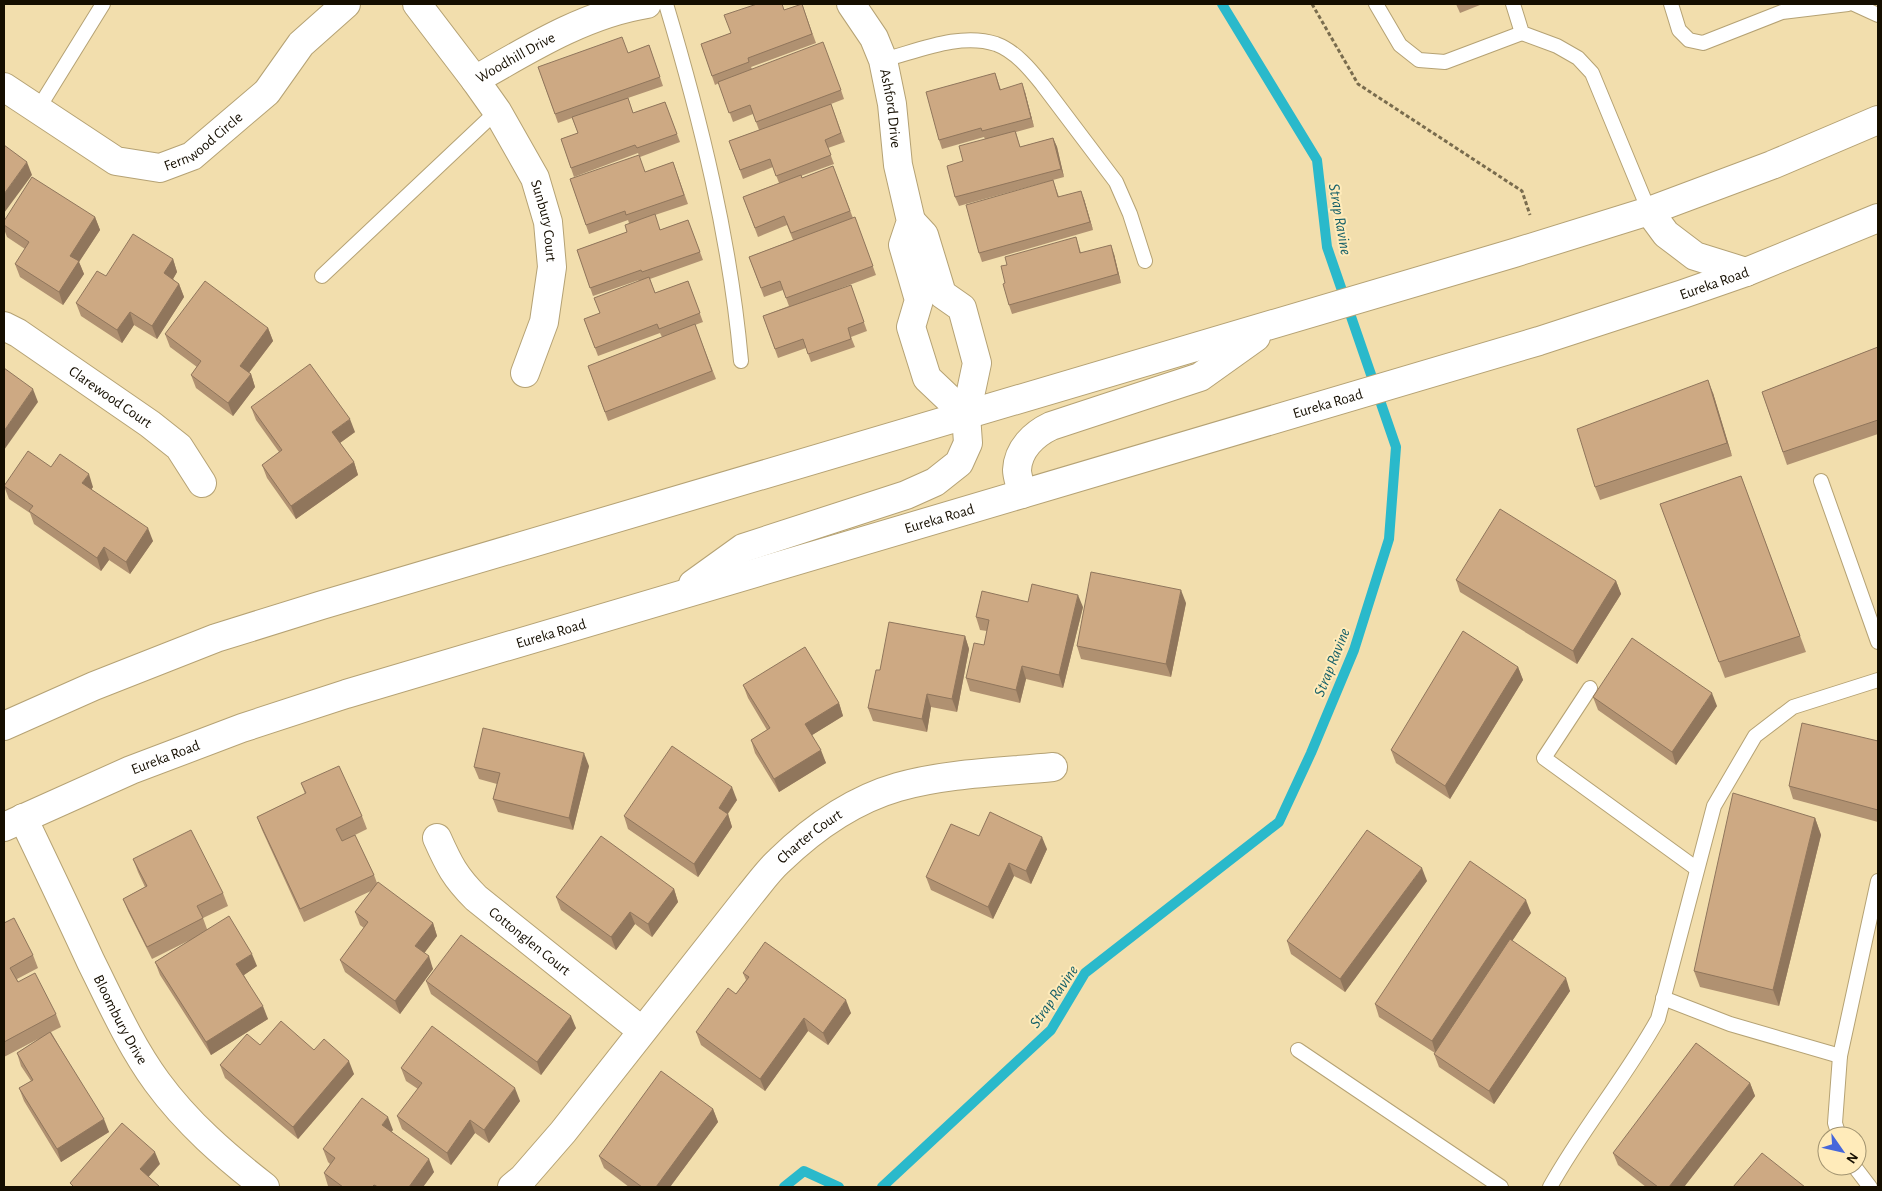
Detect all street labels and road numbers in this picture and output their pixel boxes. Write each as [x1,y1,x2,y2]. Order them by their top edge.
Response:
street label: Woodhill Drive [474,30,558,86]
street label: Ashford Drive [877,68,903,149]
street label: Fernwood Circle [162,109,246,174]
street label: Sunbury Court [528,178,559,263]
street label: Eureka Road [1678,265,1751,303]
street label: Clarewood Court [66,363,155,431]
street label: Eureka Road [1291,387,1365,421]
street label: Eureka Road [903,501,976,536]
street label: Eureka Road [514,616,588,651]
street label: Eureka Road [129,738,202,777]
street label: Charter Court [774,807,845,867]
street label: Cottonglen Court [486,904,573,978]
street label: Bloombury Drive [91,972,150,1067]

